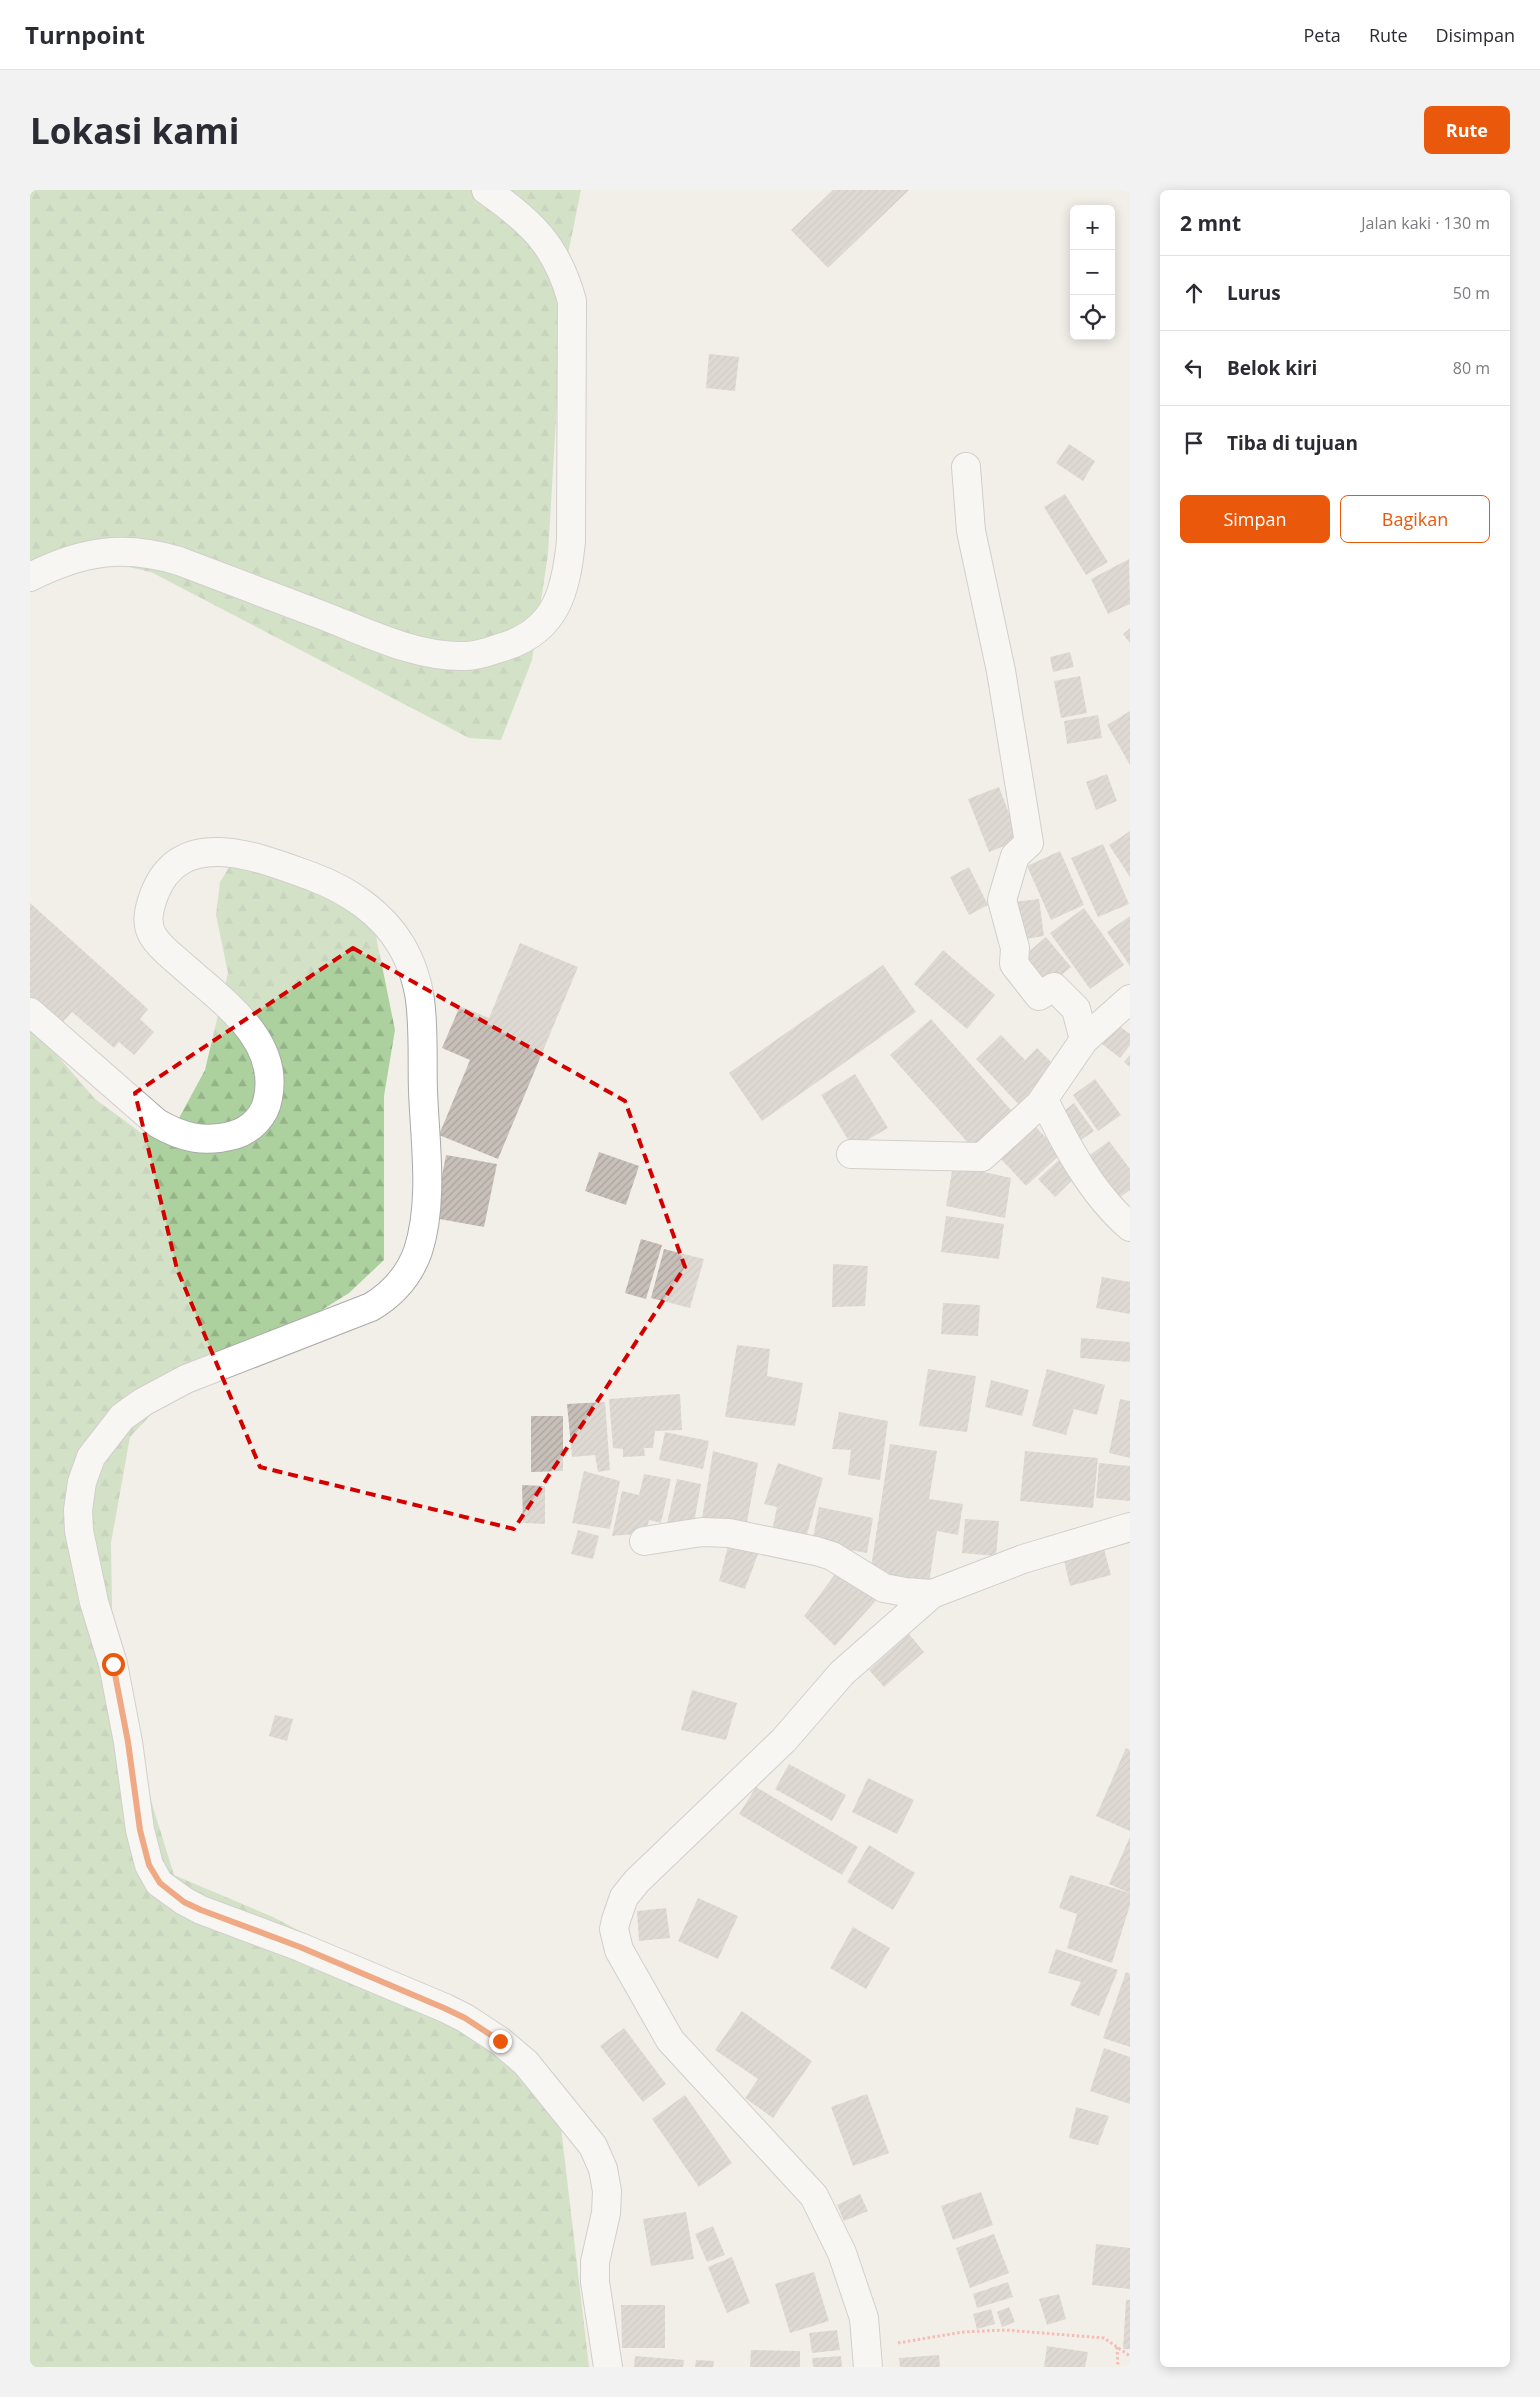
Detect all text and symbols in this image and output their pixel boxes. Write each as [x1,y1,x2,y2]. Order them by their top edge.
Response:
text: Turnpoint [25,18,145,51]
text: Peta [1304,23,1341,47]
text: Rute [1369,23,1408,47]
text: Disimpan [1436,23,1515,47]
button: Rute [1424,106,1510,154]
text: Lokasi kami [30,107,239,154]
map controls [1070,205,1115,340]
button: + [1070,205,1115,250]
text: 2 mnt [1180,209,1241,237]
text: Jalan kaki · 130 m [1361,212,1490,234]
button: − [1070,250,1115,295]
icon: ahead [1180,279,1208,307]
text: Lurus [1227,280,1281,306]
text: 50 m [1453,282,1490,304]
button: locate [1070,295,1115,340]
icon: left [1180,354,1208,382]
text: Belok kiri [1227,355,1317,381]
text: 80 m [1453,357,1490,379]
icon: arrive [1180,429,1208,457]
text: Tiba di tujuan [1227,430,1358,456]
button: Simpan [1180,495,1330,543]
button: Bagikan [1340,495,1490,543]
route start [102,1653,125,1676]
route end [489,2030,512,2053]

